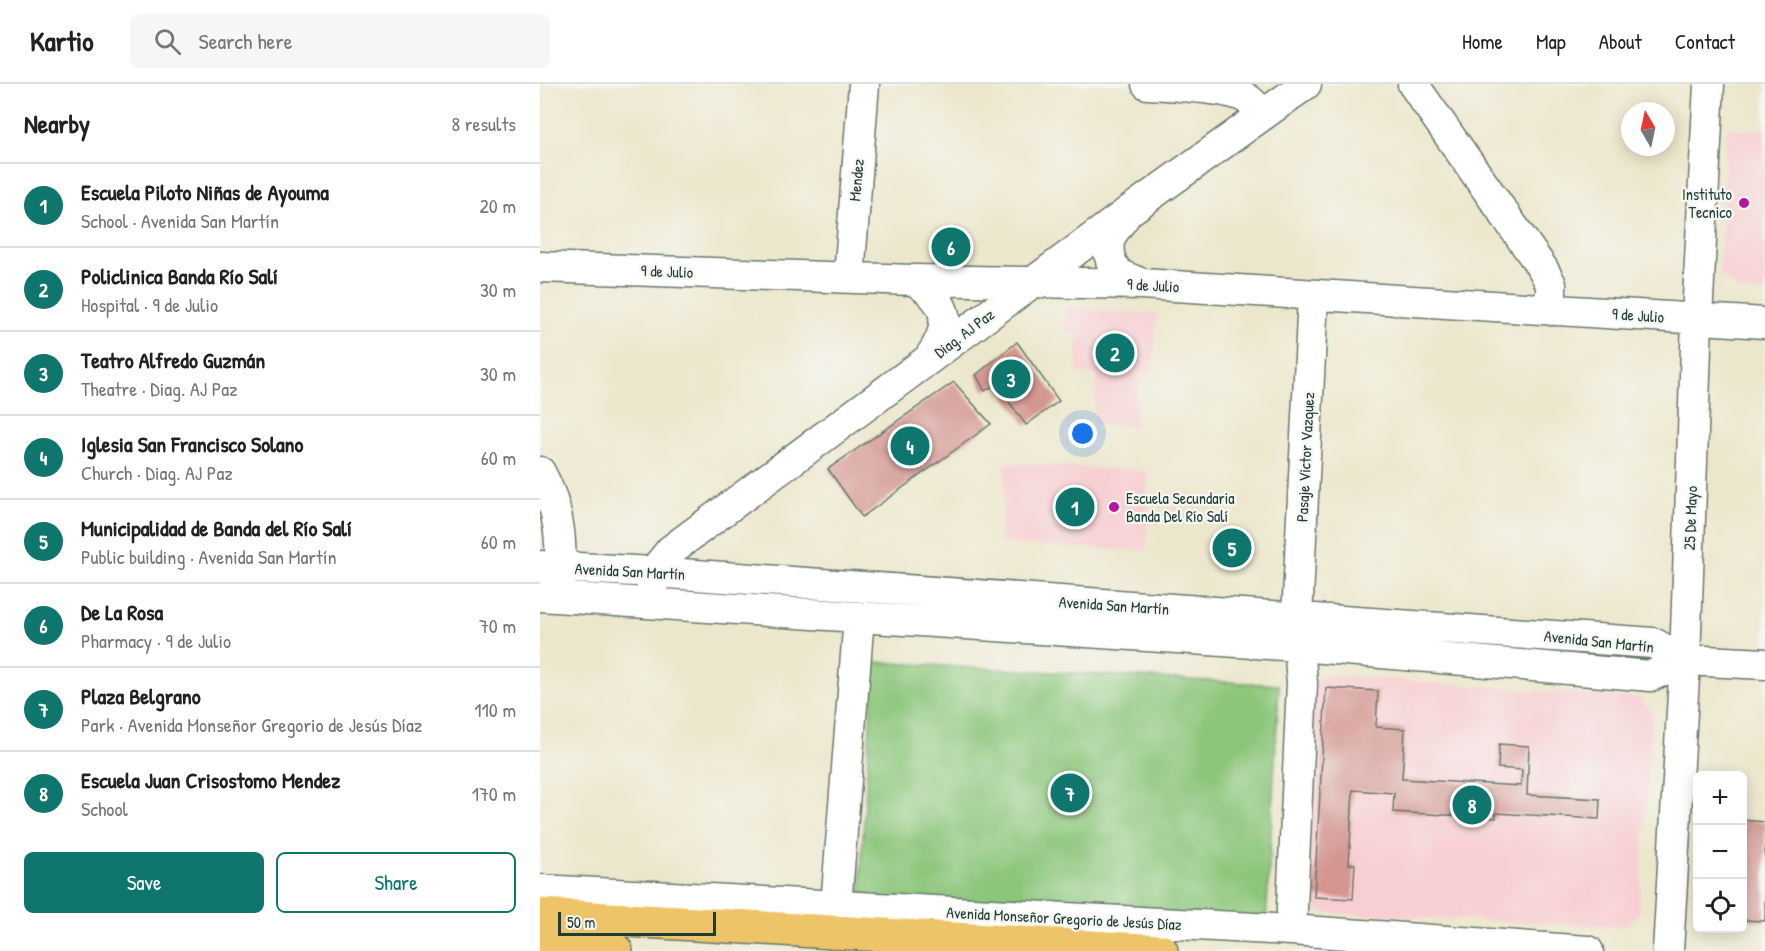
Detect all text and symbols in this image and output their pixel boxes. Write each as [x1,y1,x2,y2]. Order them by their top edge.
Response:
search box [130,14,550,68]
text: Kartio [30,22,94,60]
icon: search [151,25,184,58]
text: Search here [199,26,293,56]
text: Home [1462,27,1503,56]
text: Map [1536,27,1566,56]
text: About [1599,27,1642,56]
text: Contact [1675,27,1735,56]
north arrow [1621,102,1675,156]
text: Nearby [24,106,90,141]
text: 8 results [451,110,516,137]
street label: Mendez [843,158,869,202]
text: Escuela Piloto Niñas de Ayouma [81,177,329,207]
place label: Instituto Tecnico [1682,183,1733,223]
text: 1 [40,192,47,219]
text: 20 m [479,192,516,219]
marker: Instituto Tecnico [1737,196,1751,210]
text: School · Avenida San Martín [81,207,279,234]
pin: 6 [932,224,970,270]
street label: 9 de Julio [640,259,694,283]
text: Policlinica Banda Río Salí [81,261,278,291]
street label: 9 de Julio [1126,273,1180,297]
text: 2 [39,276,48,303]
text: 30 m [480,276,516,303]
text: Hospital · 9 de Julio [81,291,218,318]
street label: 9 de Julio [1611,302,1665,328]
street label: Diag. AJ Paz [929,303,999,363]
pin: 2 [1096,330,1134,376]
text: Teatro Alfredo Guzmán [81,345,265,375]
pin: 3 [992,356,1030,402]
text: 3 [39,360,48,387]
text: 30 m [480,360,516,387]
text: Theatre · Diag. AJ Paz [81,375,238,402]
street label: Pasaje Victor Vazquez [1291,391,1319,522]
your location [1068,419,1097,448]
pin: 4 [890,424,929,469]
text: Iglesia San Francisco Solano [81,429,303,459]
text: 4 [40,444,47,471]
text: 60 m [481,444,516,471]
text: Church · Diag. AJ Paz [81,459,233,486]
pin: 1 [1056,484,1094,530]
street label: 25 De Mayo [1678,485,1702,551]
place label: Escuela Secundaria Banda Del Río Salí [1126,487,1235,527]
marker: Escuela Secundaria Banda Del Río Salí [1107,500,1121,514]
text: Municipalidad de Banda del Río Salí [81,513,352,543]
pin: 5 [1212,526,1252,570]
text: 5 [39,528,48,555]
text: 60 m [481,528,516,555]
text: Public building · Avenida San Martín [81,543,336,570]
street label: Avenida San Martín [574,557,686,585]
street label: Avenida San Martín [1058,590,1170,620]
text: De La Rosa [81,597,163,627]
text: 6 [40,612,47,639]
text: 70 m [479,612,516,639]
street label: Avenida San Martín [1543,624,1655,658]
text: Pharmacy · 9 de Julio [81,627,231,654]
text: Plaza Belgrano [81,681,201,711]
text: 7 [39,696,48,723]
text: 110 m [474,696,516,723]
text: Park · Avenida Monseñor Gregorio de Jesús Díaz [81,711,422,738]
text: Escuela Juan Crisostomo Mendez [81,765,341,795]
pin: 7 [1050,770,1090,816]
map controls [1693,771,1747,933]
button: + [1693,771,1747,825]
text: 8 [39,780,48,807]
text: 170 m [472,780,516,807]
pin: 8 [1452,782,1492,828]
text: School [81,795,128,822]
button: − [1693,825,1747,879]
button: Save [24,852,264,913]
button: Share [276,852,516,913]
button: locate [1693,879,1747,933]
street label: Avenida Monseñor Gregorio de Jesús Díaz [946,901,1182,935]
scale bar [558,909,716,936]
text: 50 m [567,911,596,933]

